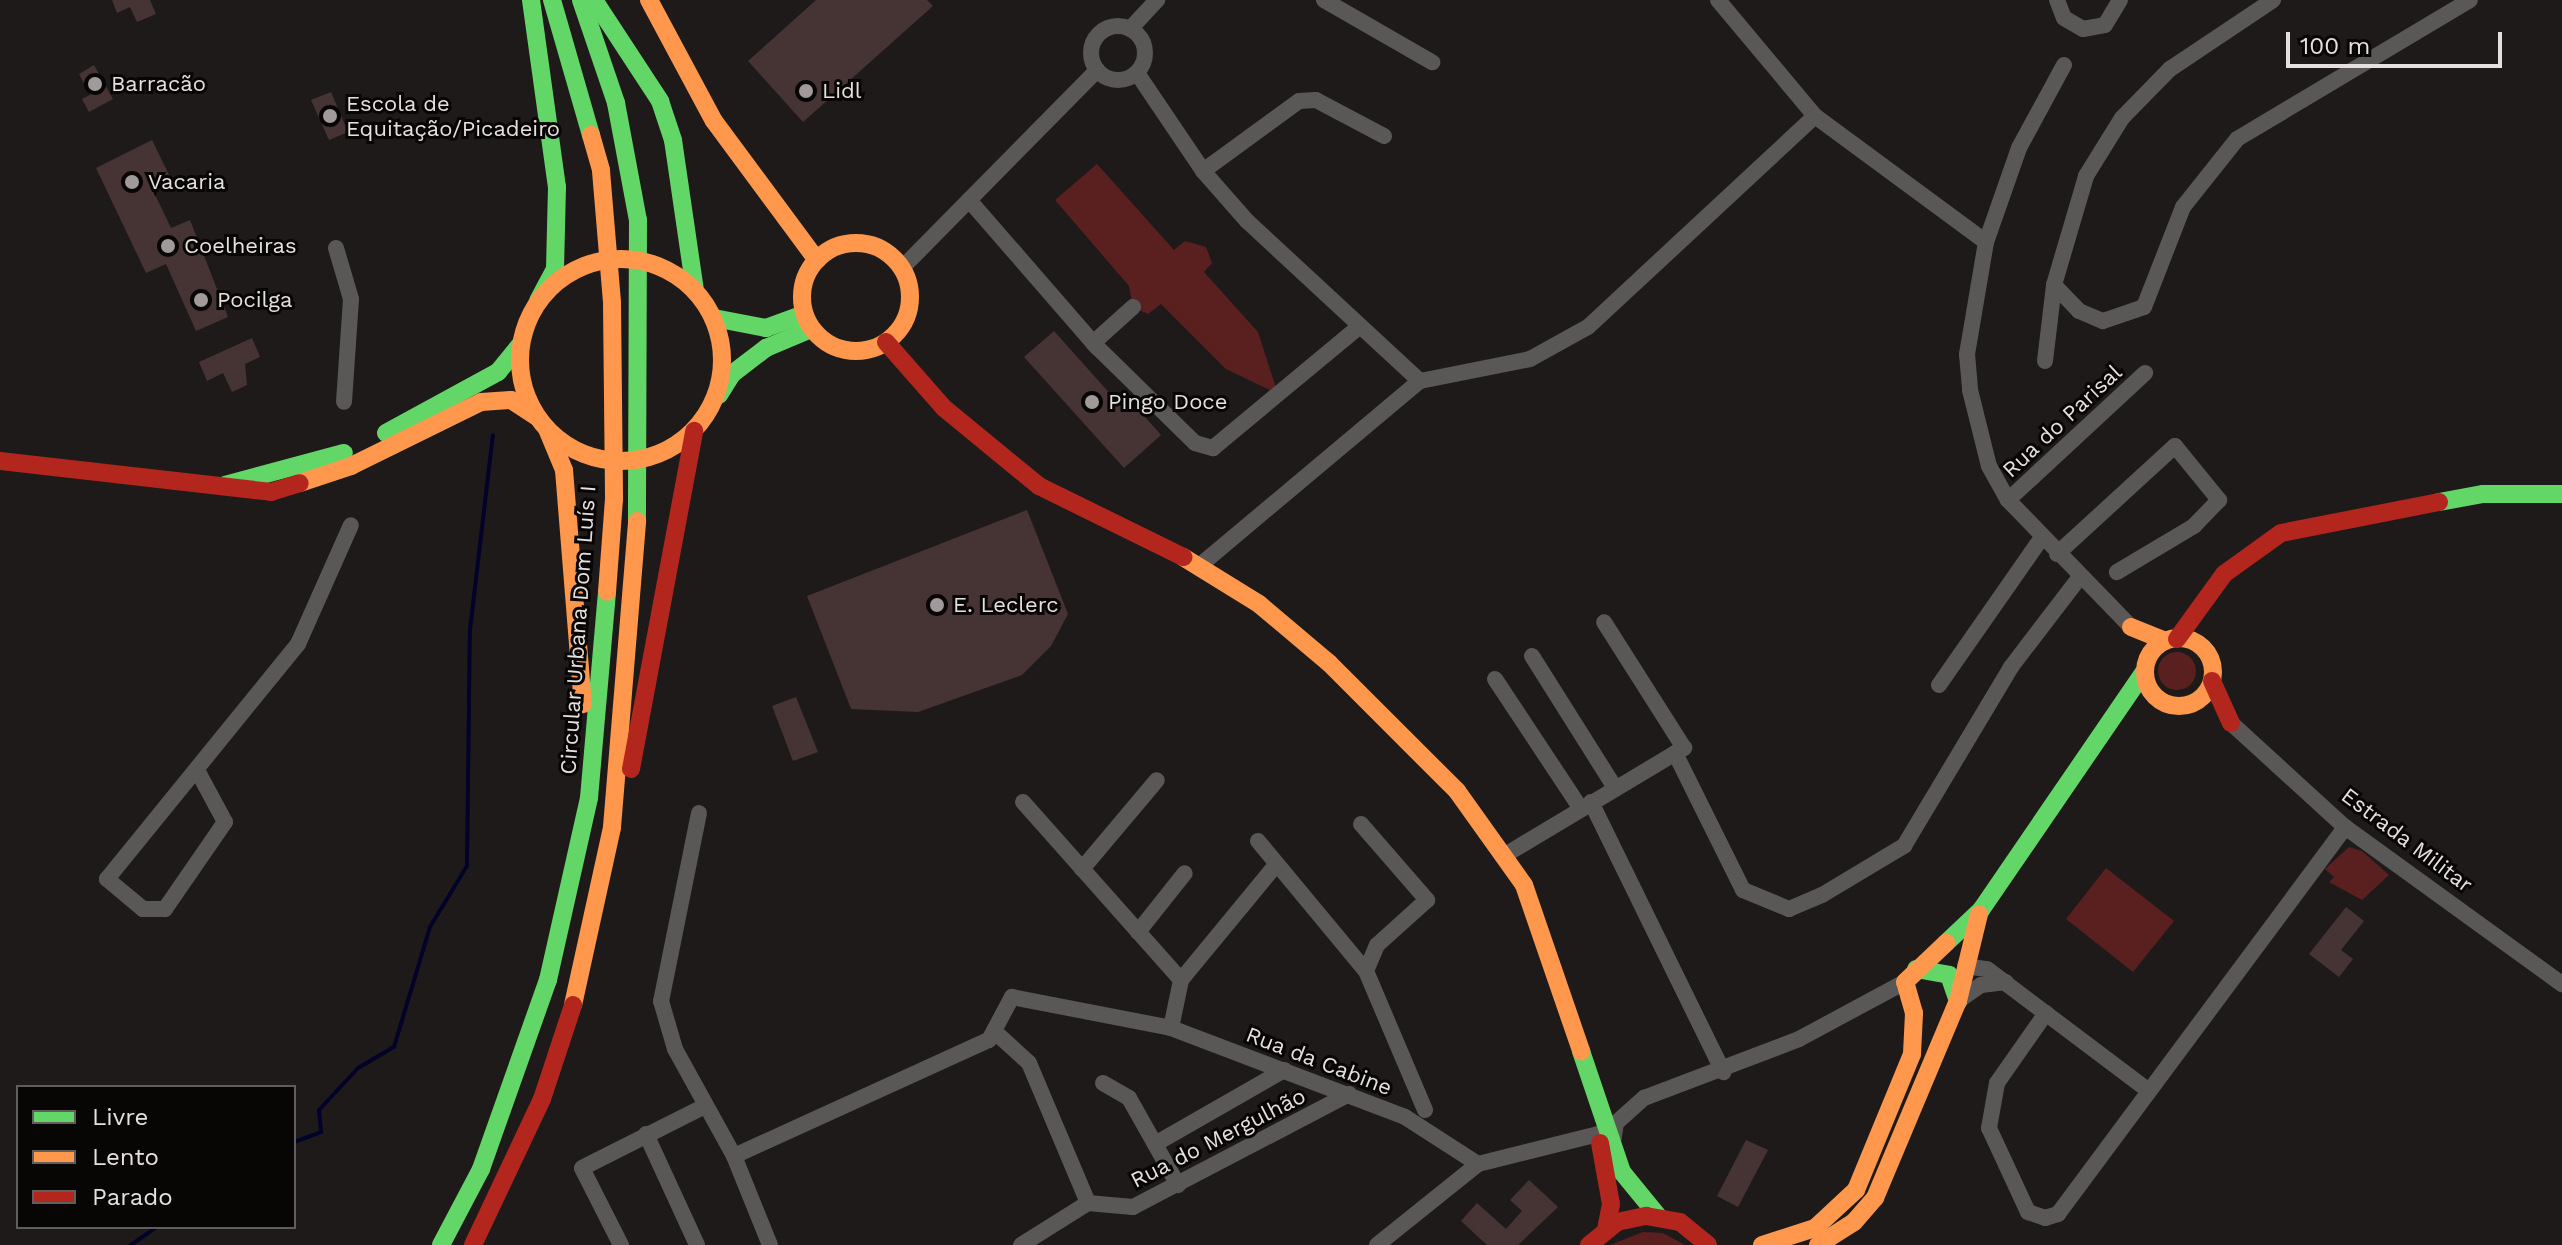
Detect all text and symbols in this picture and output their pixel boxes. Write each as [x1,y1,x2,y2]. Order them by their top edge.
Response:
scale bar [2290,16,2506,66]
text: 100 m [2300,32,2370,60]
place label: Barracão [111,71,206,97]
marker: Barracão [86,75,104,93]
place label: Lidl [822,78,862,104]
marker: Lidl [797,82,815,100]
place label: Escola de Equitação/Picadeiro [346,90,560,142]
marker: Escola de Equitação/Picadeiro [321,107,339,125]
place label: Vacaria [148,169,225,195]
marker: Vacaria [123,173,141,191]
place label: Coelheiras [184,233,297,259]
marker: Coelheiras [159,237,177,255]
place label: Pocilga [217,287,292,313]
marker: Pocilga [192,291,210,309]
street label: Rua do Parisal [1997,359,2127,483]
place label: Pingo Doce [1108,389,1227,415]
marker: Pingo Doce [1083,393,1101,411]
street label: Circular Urbana Dom Luís I [555,484,601,776]
place label: E. Leclerc [953,592,1059,618]
marker: E. Leclerc [928,596,946,614]
street label: Estrada Militar [2336,782,2478,898]
street label: Rua da Cabine [1242,1021,1396,1101]
street label: Rua do Mergulhão [1126,1082,1310,1194]
legend [16,1085,296,1229]
text: Livre [92,1103,148,1131]
text: Lento [92,1143,159,1171]
text: Parado [92,1183,173,1211]

